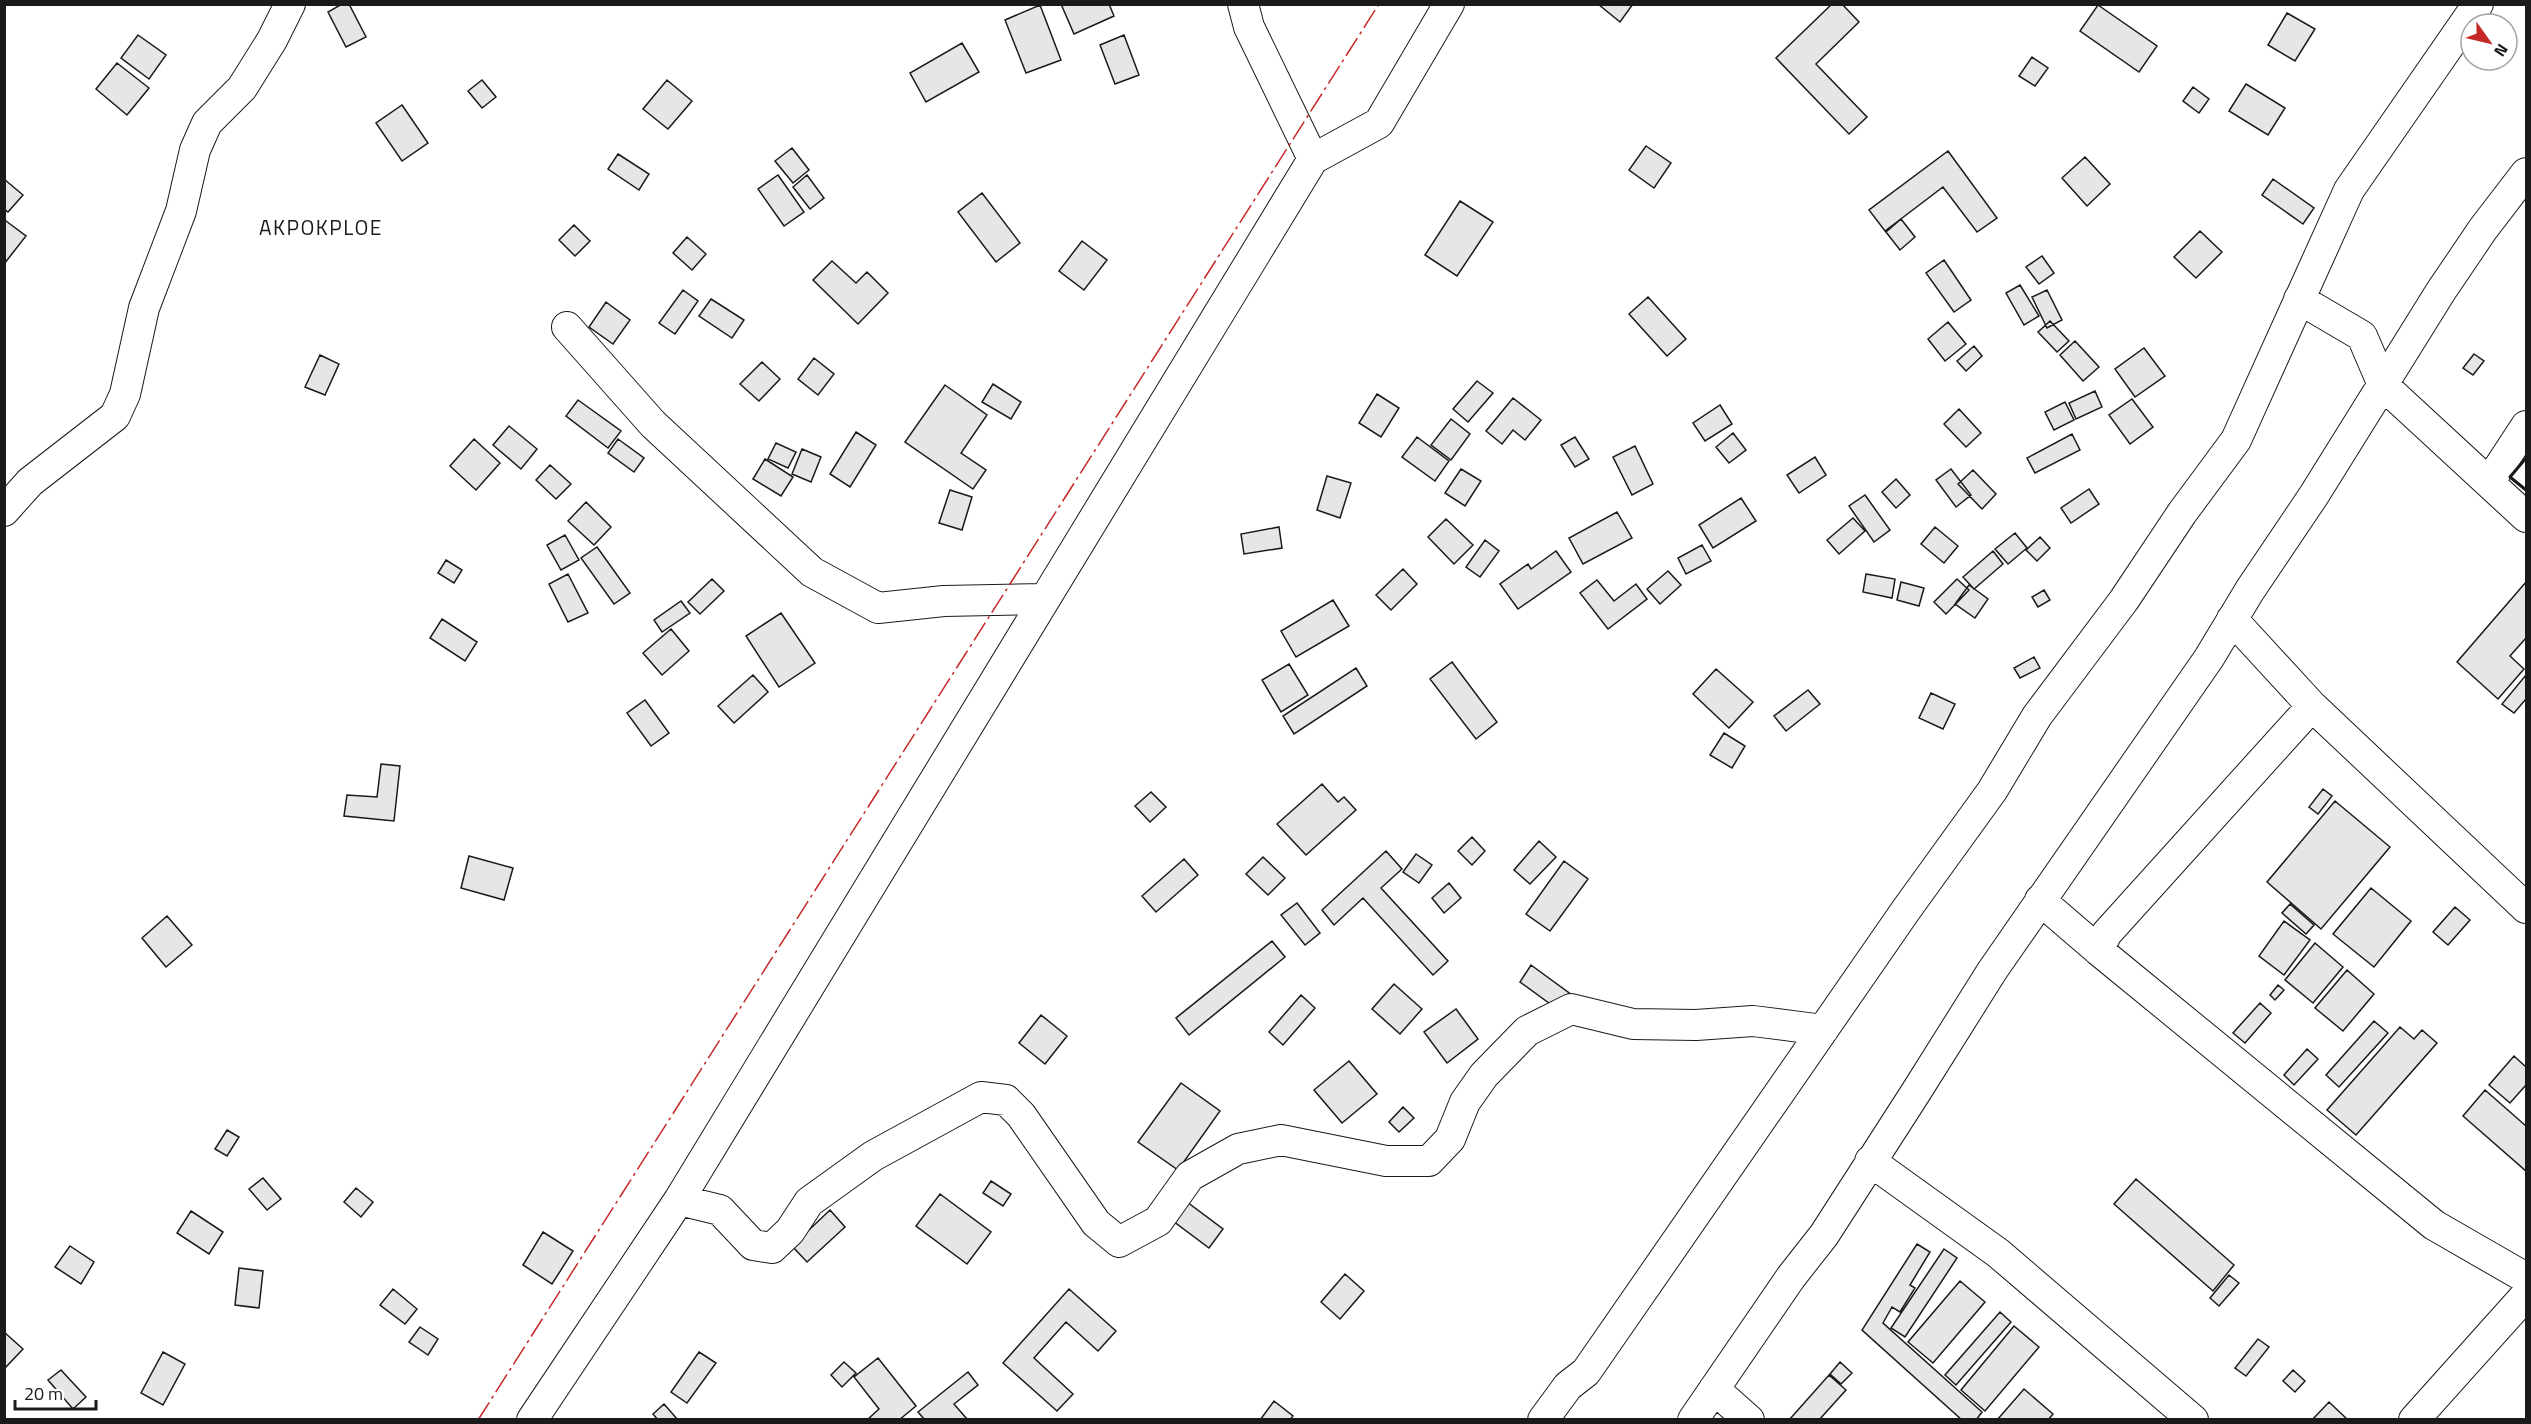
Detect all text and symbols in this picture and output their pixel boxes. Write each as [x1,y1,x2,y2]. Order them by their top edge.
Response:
north arrow [2459,12,2519,72]
text: N [2488,39,2514,62]
district label: AKPOKPLOE [259,211,383,243]
scale bar [15,1373,96,1411]
text: 20 m [24,1380,63,1407]

